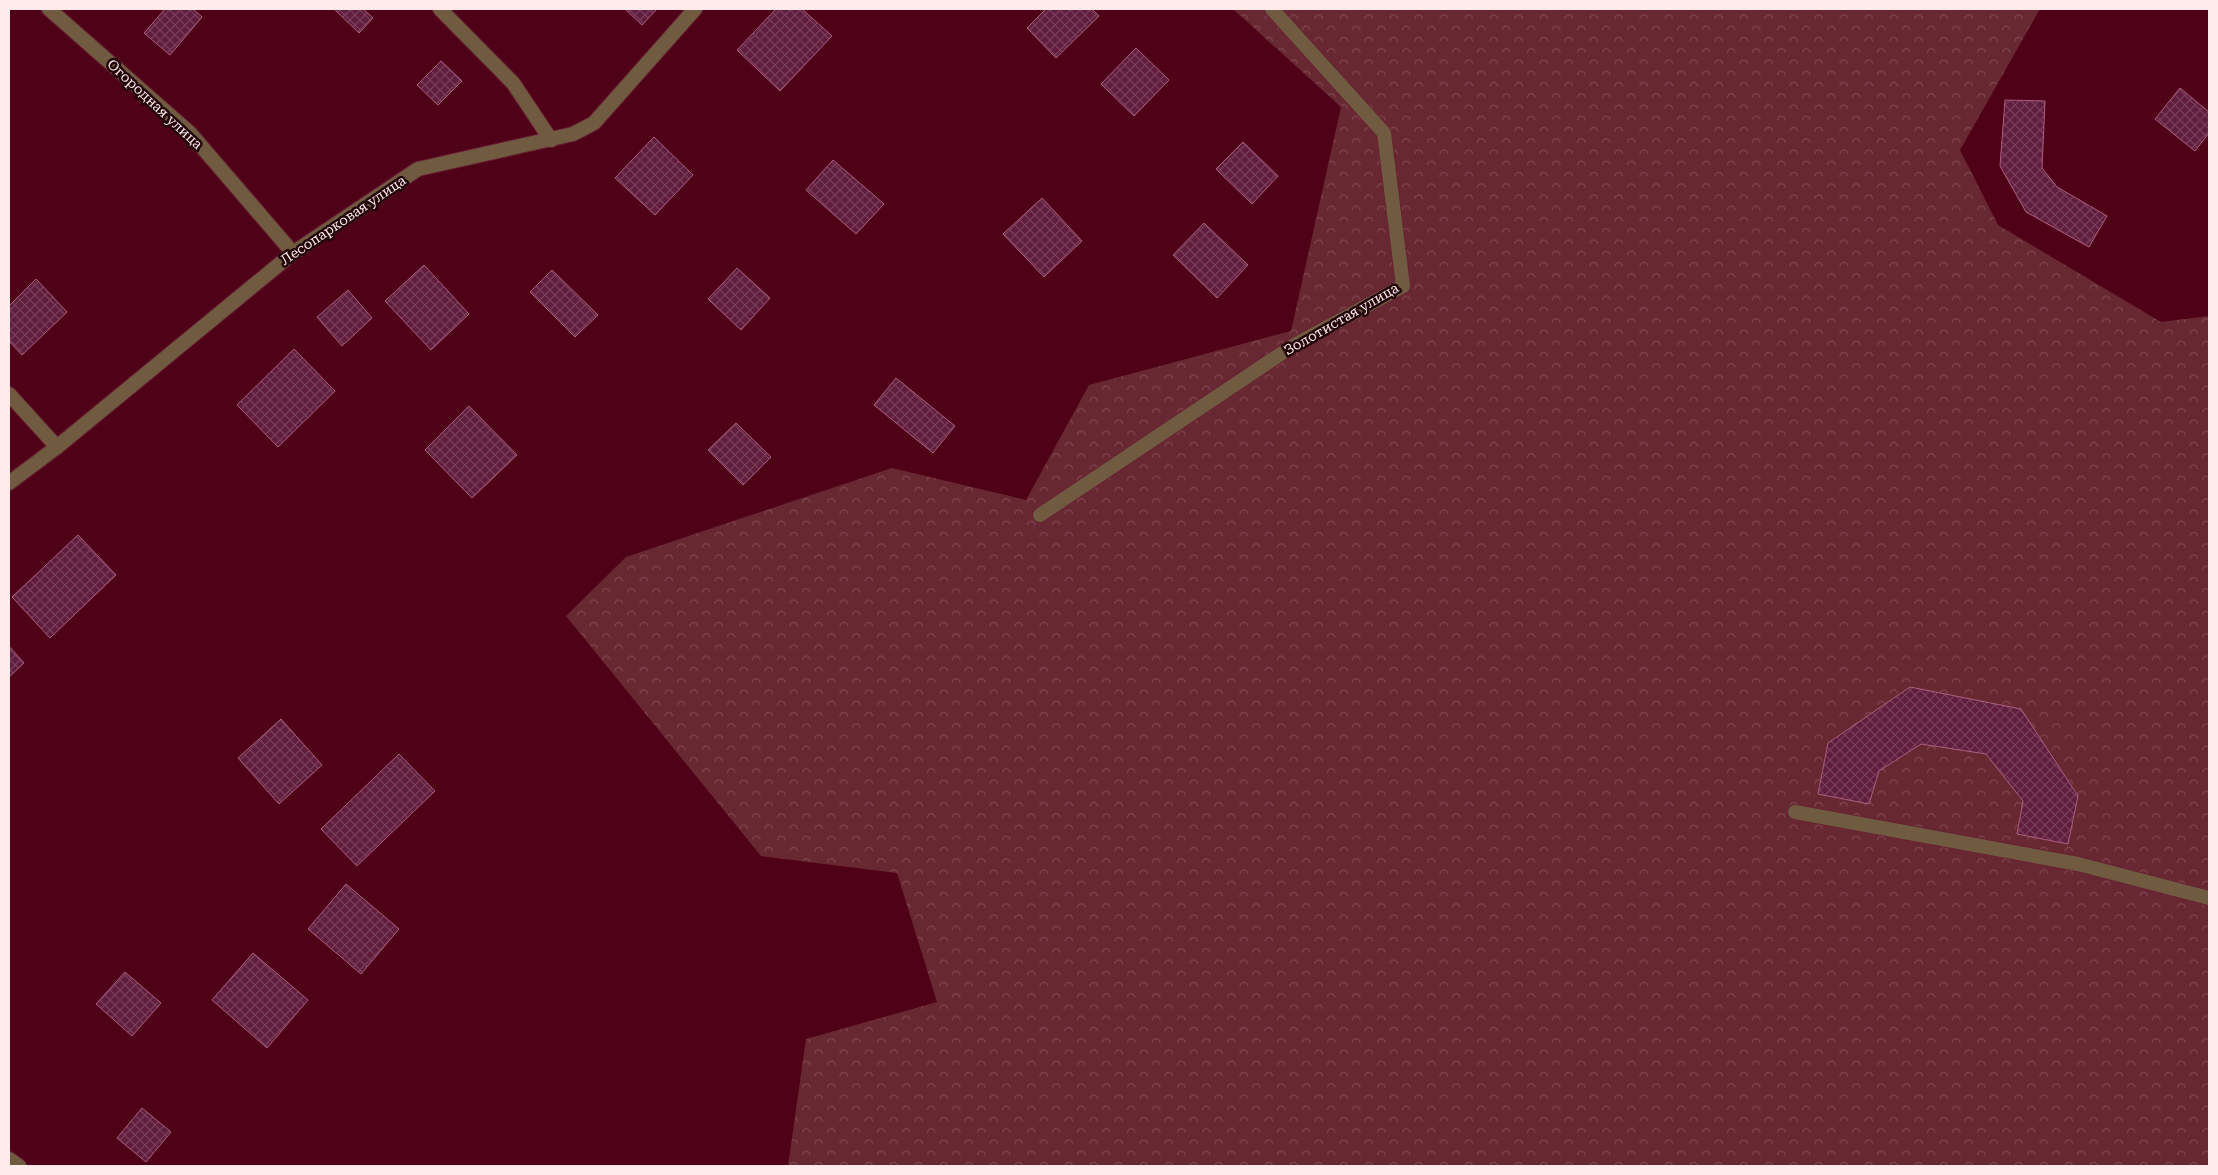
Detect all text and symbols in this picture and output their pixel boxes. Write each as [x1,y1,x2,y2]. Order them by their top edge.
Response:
street label: Огородная улица [104,56,206,152]
street label: Лесопарковая улица [277,172,409,268]
street label: Золотистая улица [1281,279,1402,358]

